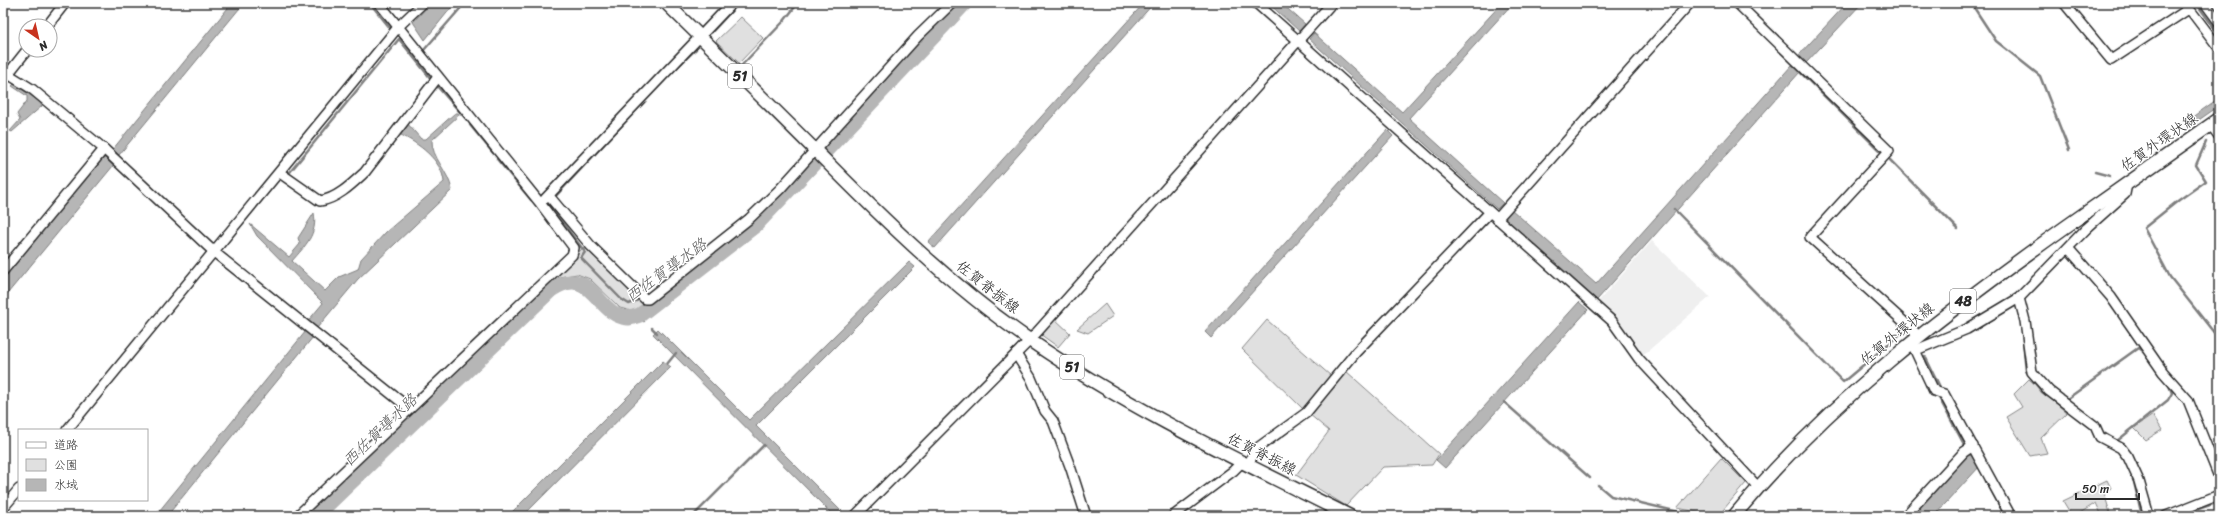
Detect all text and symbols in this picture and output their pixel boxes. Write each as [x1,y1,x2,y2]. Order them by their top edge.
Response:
north arrow [18,18,58,58]
text: N [35,35,53,56]
road number: 51 [728,64,752,88]
street label: 佐賀外環状線 [2115,106,2203,178]
water label: 西佐賀導水路 [619,229,714,310]
street label: 佐賀脊振線 [950,254,1026,320]
road number: 48 [1950,289,1976,313]
street label: 佐賀外環状線 [1854,296,1940,372]
road number: 51 [1060,355,1084,379]
water label: 西佐賀導水路 [335,386,425,474]
street label: 佐賀脊振線 [1223,425,1301,483]
legend [18,429,148,501]
text: 道路 [54,434,78,456]
text: 公園 [54,454,78,476]
text: 水域 [54,474,78,496]
scale bar [2076,475,2139,501]
text: 50 m [2082,478,2109,500]

